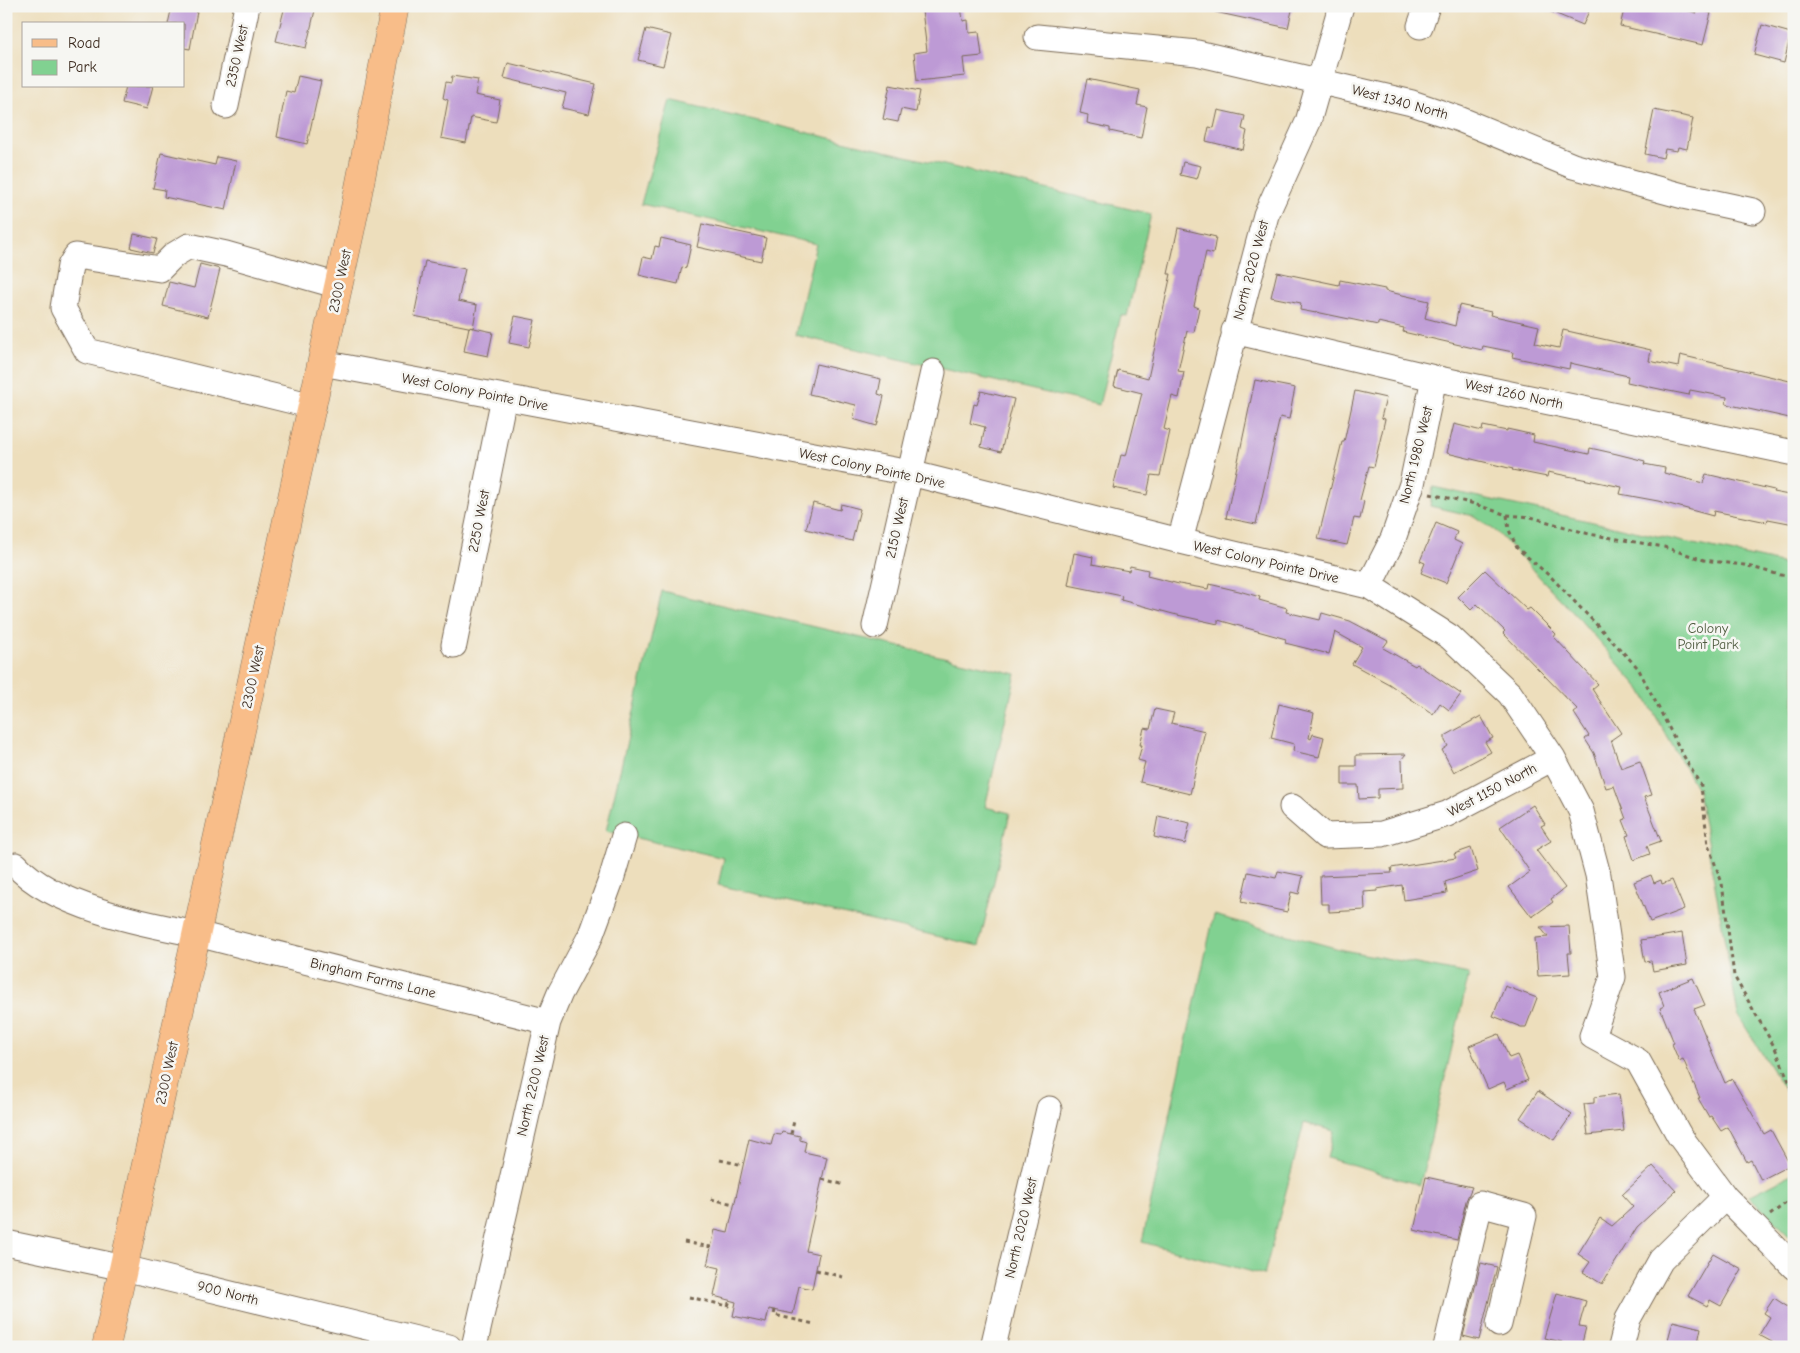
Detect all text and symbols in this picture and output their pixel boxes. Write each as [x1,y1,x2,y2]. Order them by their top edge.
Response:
legend [22,22,185,88]
street label: 2350 West [222,22,252,89]
text: Road [68,34,100,52]
text: Park [68,58,97,76]
street label: West 1340 North [1350,81,1450,123]
street label: North 2020 West [1229,217,1273,322]
street label: 2300 West [325,247,355,314]
street label: West Colony Pointe Drive [400,369,550,415]
street label: West 1260 North [1463,375,1565,413]
street label: North 1980 West [1396,404,1437,505]
street label: West Colony Pointe Drive [797,444,947,492]
street label: 2250 West [465,487,494,554]
street label: 2150 West [882,495,912,560]
street label: West Colony Pointe Drive [1192,537,1340,587]
park label: Colony Point Park [1677,620,1739,653]
street label: 2300 West [238,643,268,710]
street label: West 1150 North [1445,759,1539,821]
street label: Bingham Farms Lane [308,954,438,1002]
street label: North 2200 West [513,1033,553,1138]
street label: 2300 West [152,1039,182,1106]
street label: North 2020 West [1001,1175,1041,1280]
street label: 900 North [195,1277,261,1309]

